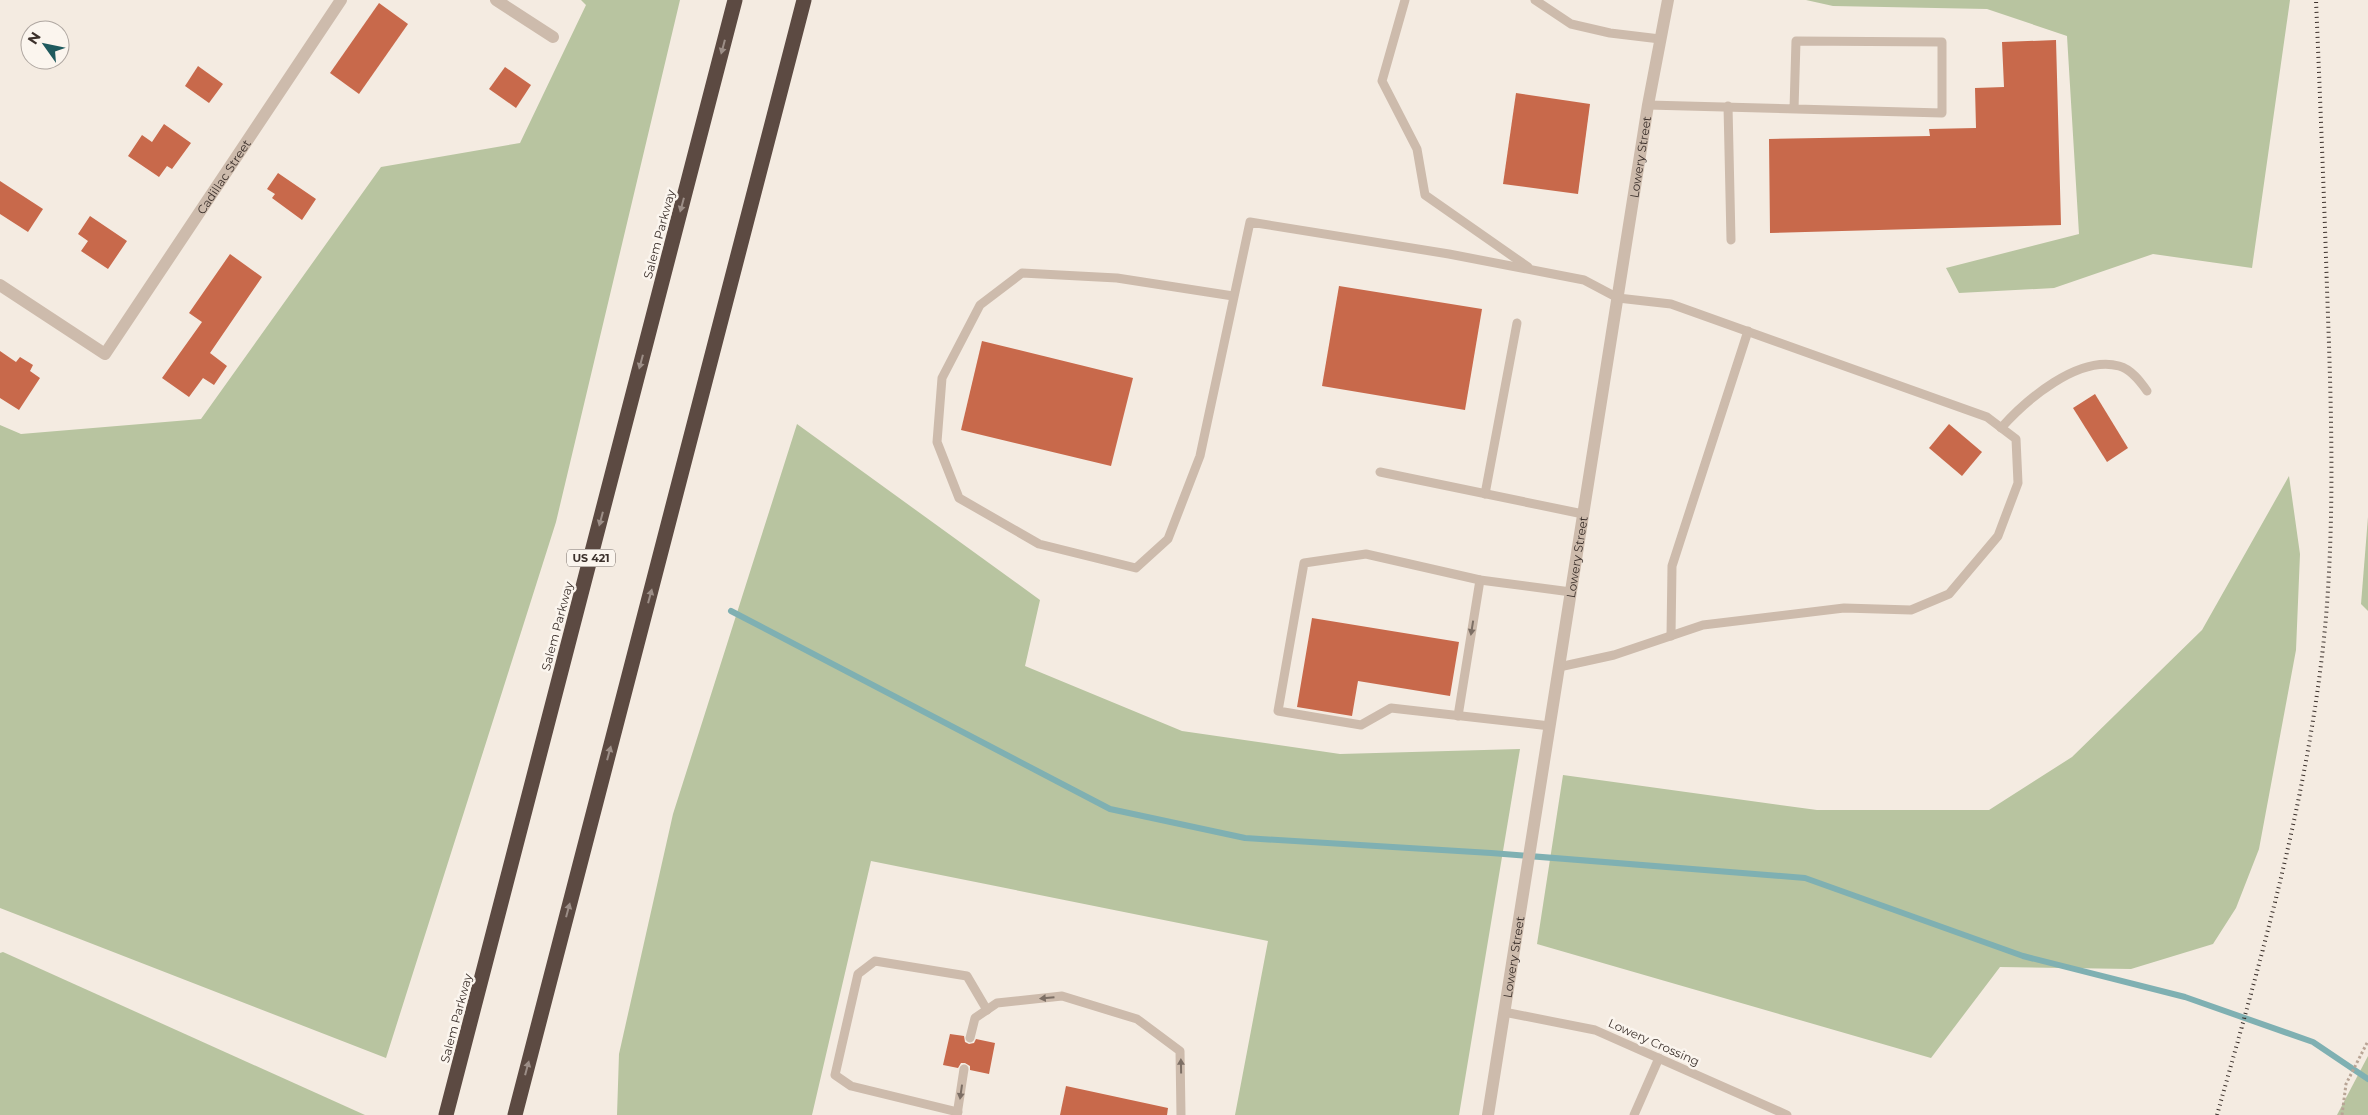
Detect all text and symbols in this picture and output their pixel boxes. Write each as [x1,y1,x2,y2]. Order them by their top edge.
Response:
north arrow [20,20,70,70]
text: N [23,28,45,48]
one-way arrow [719,40,727,55]
street label: Lowery Street [1626,115,1654,199]
street label: Cadillac Street [193,136,254,217]
street label: Salem Parkway [640,187,678,280]
one-way arrow [678,197,686,212]
one-way arrow [637,354,645,369]
one-way arrow [596,512,604,527]
street label: Lowery Street [1563,515,1590,599]
road number: US 421 [567,550,615,566]
street label: Salem Parkway [538,579,576,672]
one-way arrow [646,588,654,603]
one-way arrow [1468,620,1476,636]
one-way arrow [605,746,613,761]
one-way arrow [564,903,572,918]
street label: Lowery Street [1499,915,1527,999]
street label: Salem Parkway [437,971,475,1064]
one-way arrow [1039,994,1055,1002]
street label: Lowery Crossing [1606,1015,1702,1069]
one-way arrow [1177,1058,1185,1074]
one-way arrow [523,1060,531,1075]
one-way arrow [956,1084,964,1100]

